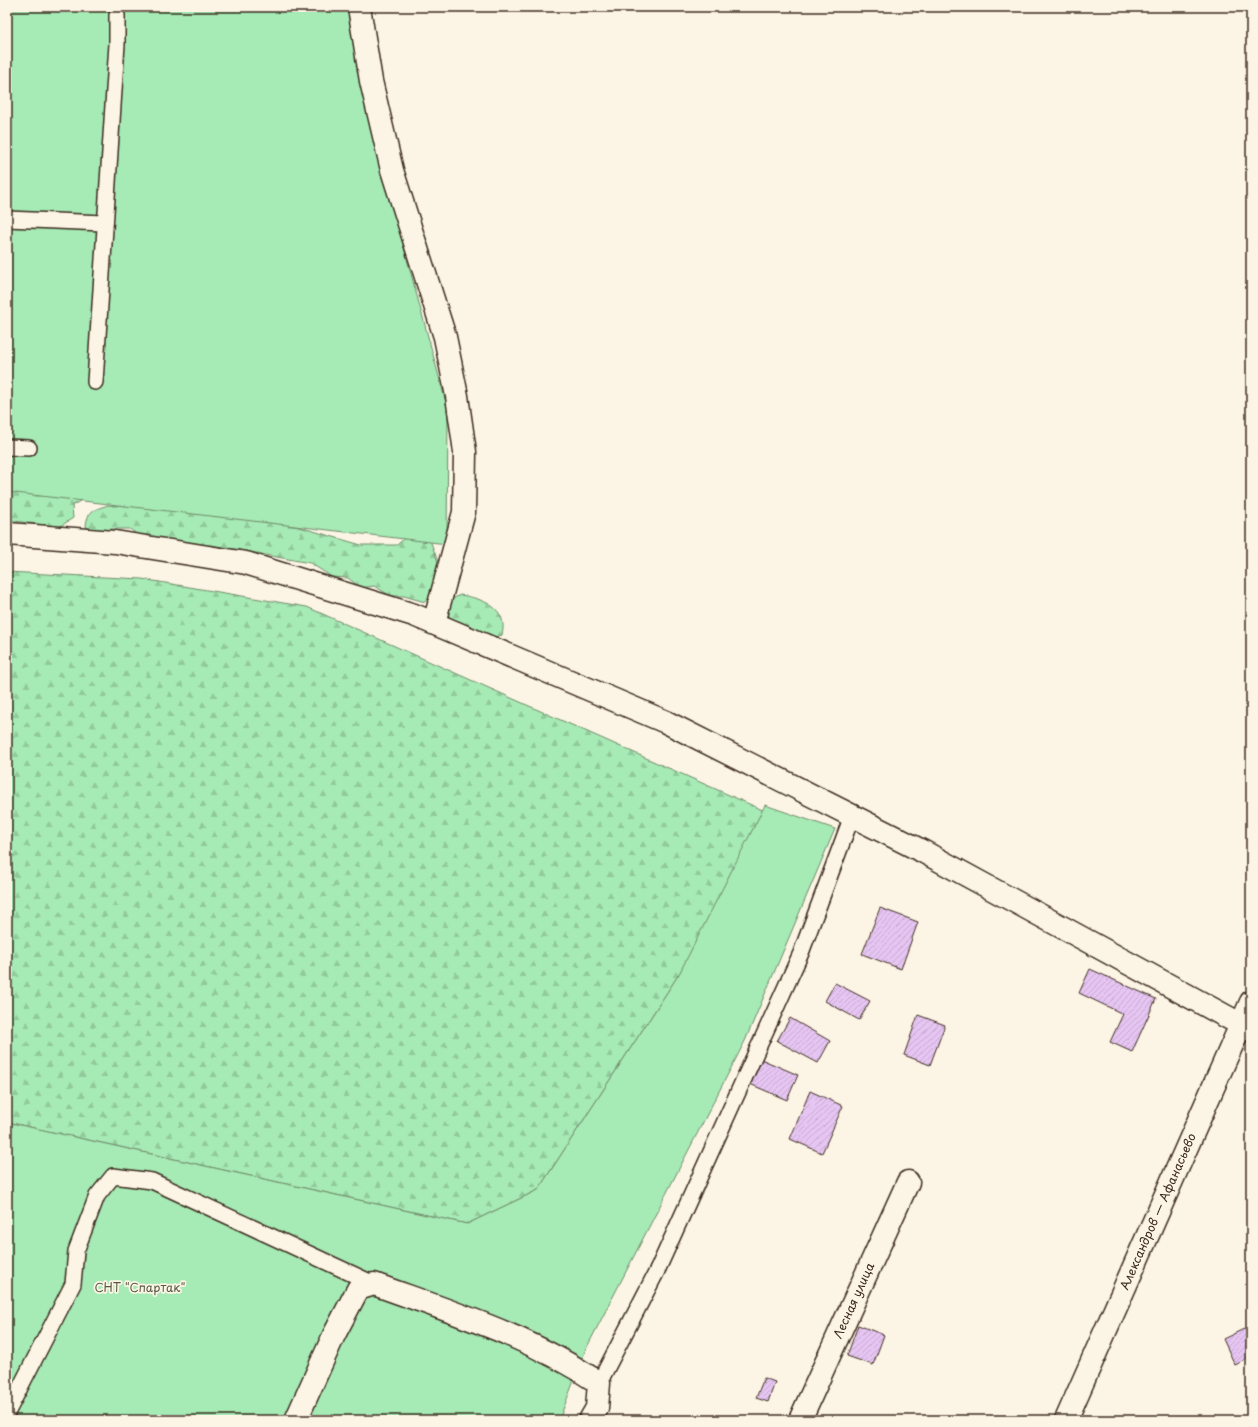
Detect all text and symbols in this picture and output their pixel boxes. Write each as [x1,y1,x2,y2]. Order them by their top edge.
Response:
street label: Александров — Афанасьево [1115,1130,1200,1292]
street label: Лесная улица [828,1259,878,1341]
park label: СНТ "Спартак" [95,1278,185,1296]

